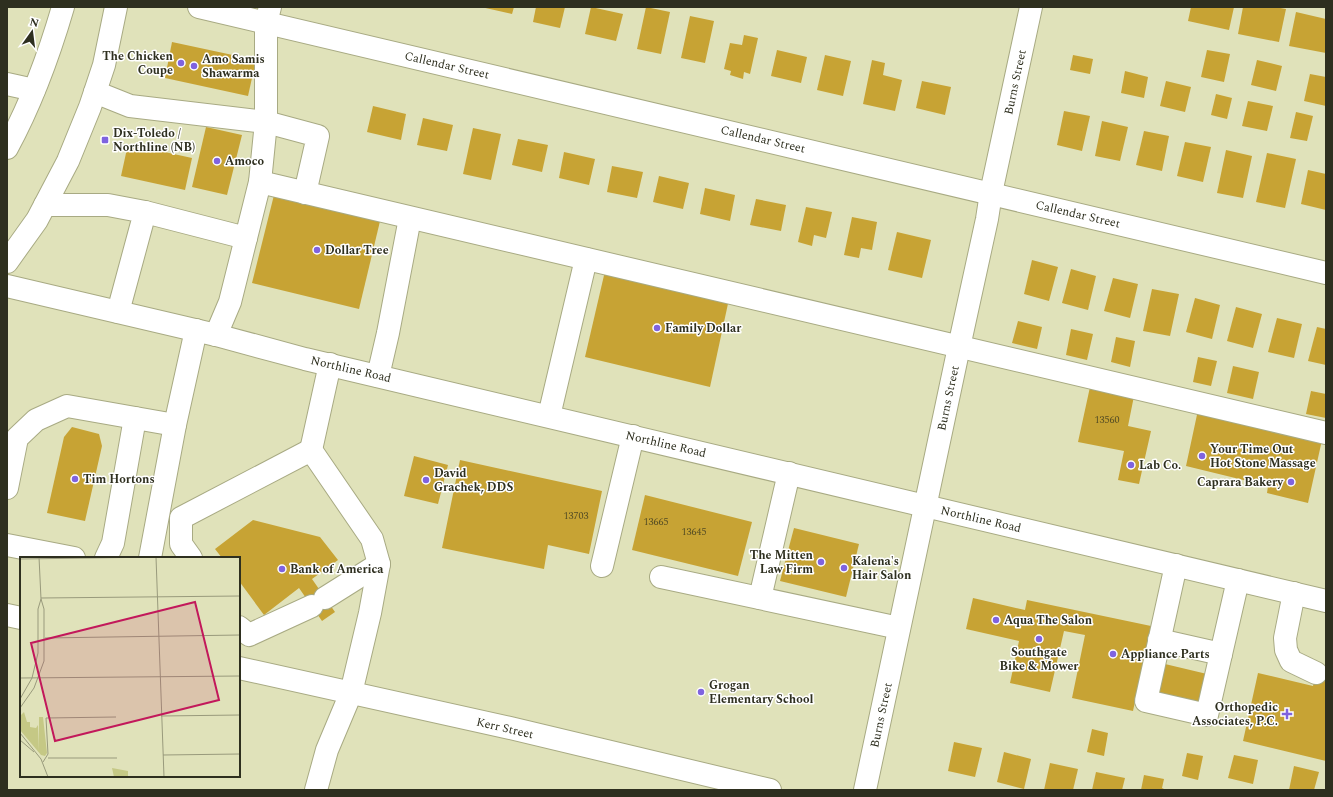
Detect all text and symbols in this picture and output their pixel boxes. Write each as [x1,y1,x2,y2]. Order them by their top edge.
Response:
north arrow [12,12,52,52]
text: N [28,13,41,32]
place label: The Chicken Coupe [102,47,174,80]
street label: Callendar Street [403,47,491,84]
street label: Burns Street [999,48,1032,116]
place label: Amo Samis Shawarma [202,50,265,83]
marker: The Chicken Coupe [176,58,186,68]
marker: Amo Samis Shawarma [189,61,199,71]
street label: Callendar Street [719,121,807,158]
place label: Dix-Toledo / Northline (NB) [113,124,195,157]
marker: Dix-Toledo / Northline (NB) [100,135,110,145]
place label: Amoco [225,152,265,171]
marker: Amoco [212,156,222,166]
street label: Callendar Street [1034,196,1122,233]
place label: Dollar Tree [325,241,389,260]
marker: Dollar Tree [312,245,322,255]
place label: Family Dollar [665,319,742,338]
marker: Family Dollar [652,323,662,333]
street label: Northline Road [309,351,393,388]
street label: Burns Street [932,364,965,432]
house number: 13560 [1095,412,1120,428]
street label: Northline Road [624,426,708,463]
place label: Your Time Out Hot Stone Massage [1210,440,1316,473]
marker: Your Time Out Hot Stone Massage [1197,451,1207,461]
place label: Lab Co. [1139,456,1181,475]
marker: Lab Co. [1126,460,1136,470]
place label: David Grachek, DDS [434,464,513,497]
place label: Tim Hortons [83,470,155,489]
place label: Caprara Bakery [1197,473,1284,492]
marker: Tim Hortons [70,474,80,484]
marker: David Grachek, DDS [421,475,431,485]
marker: Caprara Bakery [1286,477,1296,487]
street label: Northline Road [939,501,1023,538]
house number: 13703 [564,508,589,524]
house number: 13665 [644,514,669,530]
house number: 13645 [682,524,707,540]
place label: The Mitten Law Firm [750,546,814,579]
place label: Kalena's Hair Salon [852,552,912,585]
inset map [20,557,240,777]
marker: The Mitten Law Firm [816,557,826,567]
place label: Bank of America [290,560,384,579]
marker: Kalena's Hair Salon [839,563,849,573]
marker: Bank of America [277,564,287,574]
place label: Aqua The Salon [1004,611,1093,630]
marker: Aqua The Salon [991,615,1001,625]
marker: Southgate Bike & Mower [1034,634,1044,644]
place label: Southgate Bike & Mower [1000,643,1079,676]
place label: Appliance Parts [1121,645,1210,664]
marker: Appliance Parts [1108,649,1118,659]
place label: Grogan Elementary School [709,676,813,709]
street label: Burns Street [865,681,898,749]
marker: Grogan Elementary School [696,687,706,697]
place label: Orthopedic Associates, P.C. [1192,698,1278,731]
marker: Orthopedic Associates, P.C. [1281,708,1293,720]
street label: Kerr Street [474,713,535,744]

